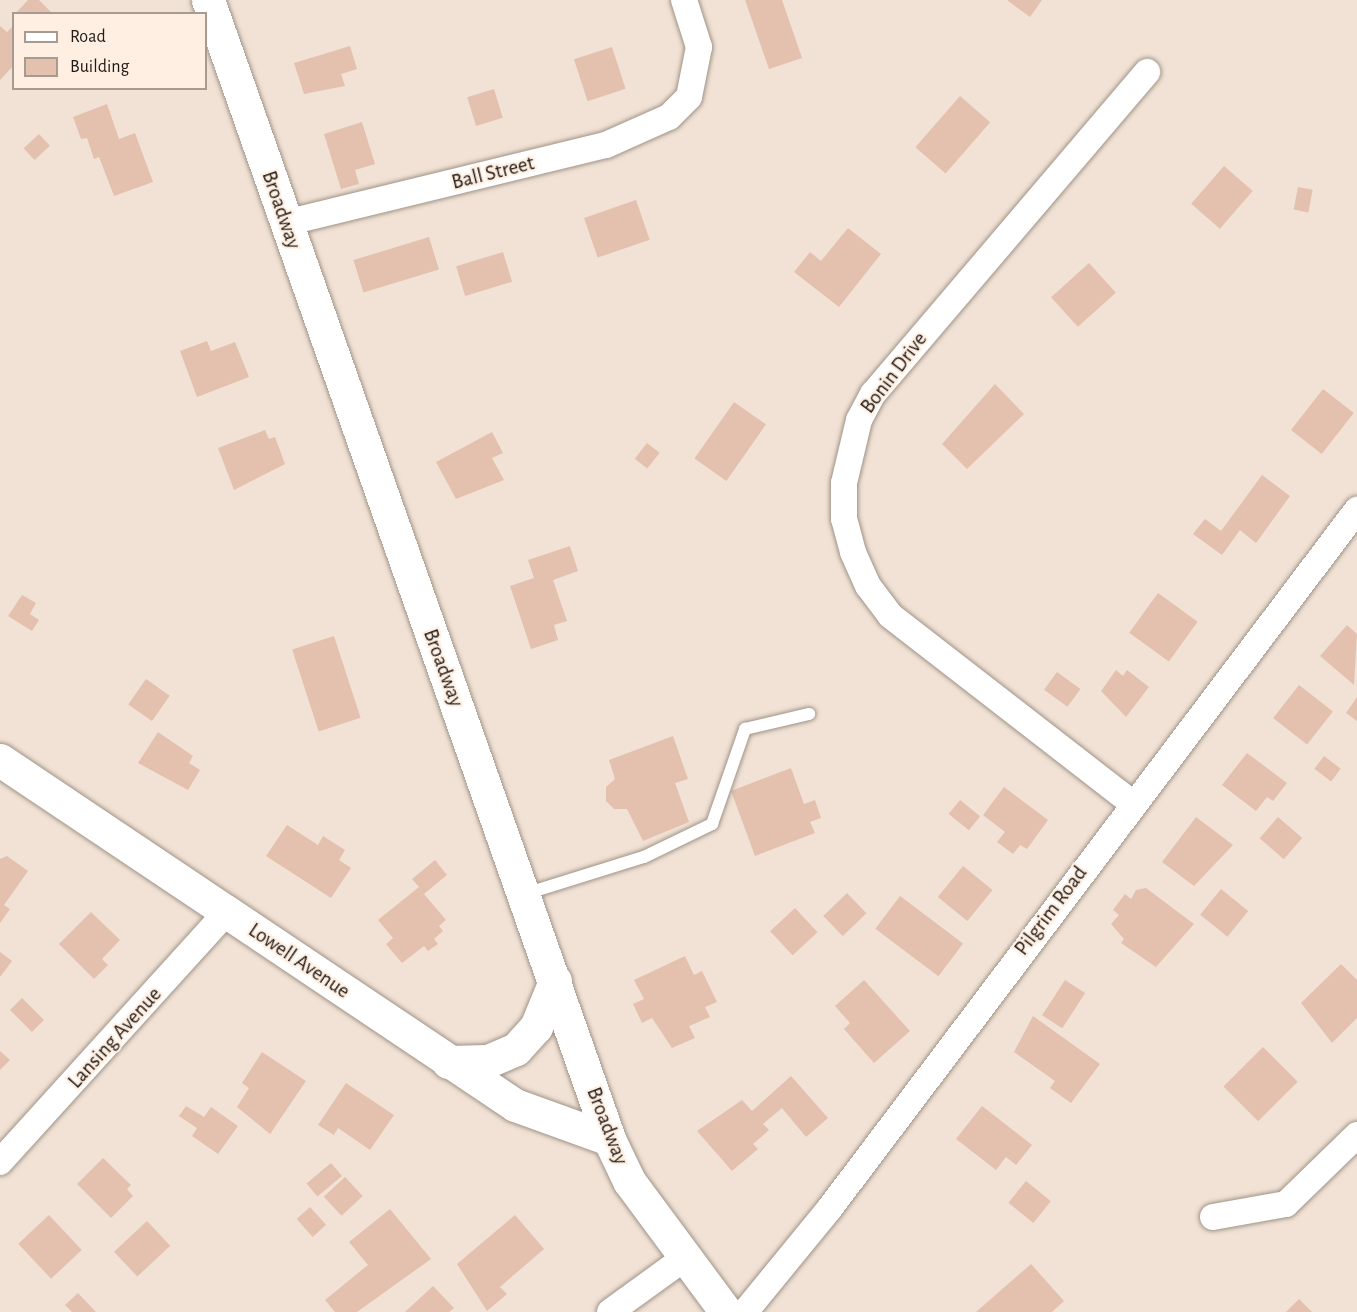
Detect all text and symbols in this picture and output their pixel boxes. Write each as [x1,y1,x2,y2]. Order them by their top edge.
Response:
legend [12,12,207,90]
text: Road [70,28,106,46]
text: Building [70,58,129,76]
street label: Ball Street [449,151,537,195]
street label: Broadway [256,168,306,252]
street label: Bonin Drive [855,327,933,419]
street label: Broadway [417,626,469,710]
street label: Pilgrim Road [1009,861,1093,961]
street label: Lowell Avenue [243,918,355,1004]
street label: Lansing Avenue [63,982,167,1094]
street label: Broadway [581,1084,633,1168]

